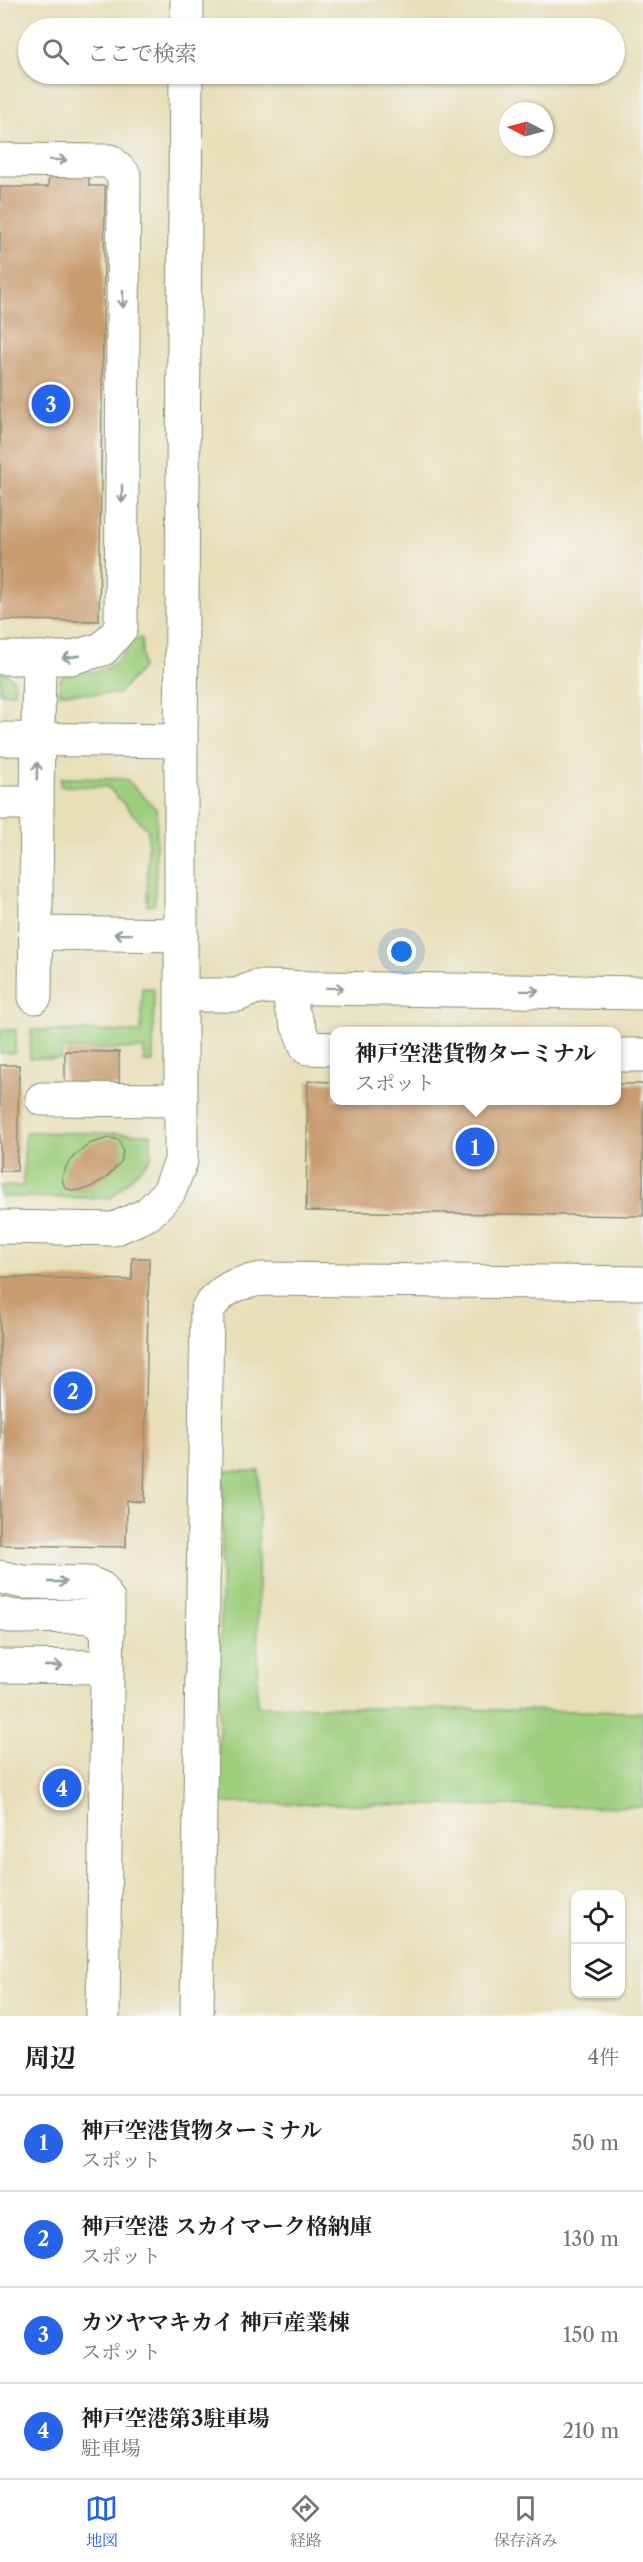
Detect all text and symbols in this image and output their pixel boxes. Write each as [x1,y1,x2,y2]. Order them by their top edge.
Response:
search box [18,18,625,84]
icon: search [39,35,72,68]
text: ここで検索 [87,40,197,67]
north arrow [499,102,553,156]
one-way arrow [48,154,68,166]
one-way arrow [117,288,129,308]
pin: 3 [32,382,70,426]
one-way arrow [116,483,128,503]
one-way arrow [62,651,81,662]
one-way arrow [32,762,43,782]
one-way arrow [113,928,133,940]
your location [387,937,416,966]
one-way arrow [325,982,345,994]
one-way arrow [520,985,540,997]
popup [330,1027,621,1105]
text: 神戸空港貨物ターミナル [355,1040,596,1067]
text: スポット [355,1071,435,1095]
pin: 1 [456,1124,494,1170]
pin: 2 [54,1368,92,1414]
one-way arrow [47,1577,67,1588]
one-way arrow [43,1660,63,1672]
pin: 4 [42,1766,82,1810]
map controls [571,1890,625,1998]
button: locate [571,1890,625,1944]
button: layers [571,1944,625,1998]
text: 周辺 [24,2042,76,2074]
text: 4件 [587,2045,619,2069]
text: 神戸空港貨物ターミナル [81,2117,322,2144]
text: 1 [39,2131,48,2155]
text: 50 m [572,2131,619,2155]
text: スポット [81,2148,161,2172]
text: 神戸空港 スカイマーク格納庫 [81,2213,372,2240]
text: 2 [38,2227,49,2251]
text: 130 m [563,2227,619,2251]
text: スポット [81,2244,161,2268]
text: カツヤマキカイ 神戸産業棟 [81,2309,350,2336]
text: 3 [38,2323,49,2347]
text: 150 m [563,2323,619,2347]
text: スポット [81,2340,161,2364]
text: 神戸空港第3駐車場 [81,2405,269,2432]
text: 4 [38,2419,49,2443]
text: 210 m [562,2419,619,2443]
text: 駐車場 [81,2436,141,2460]
tab: 地図 [85,2492,118,2551]
tab: 経路 [289,2492,322,2551]
tab: 保存済み [493,2492,557,2551]

